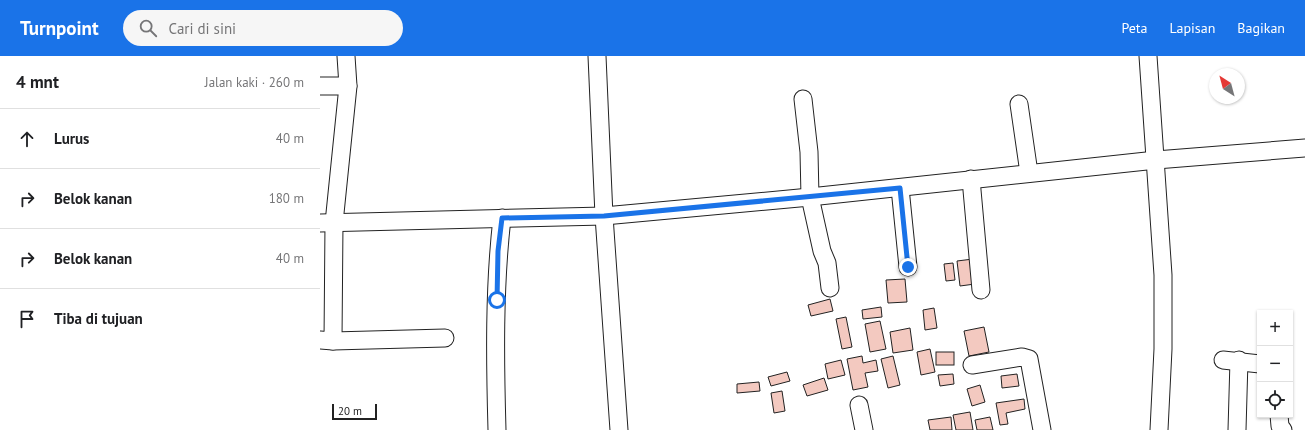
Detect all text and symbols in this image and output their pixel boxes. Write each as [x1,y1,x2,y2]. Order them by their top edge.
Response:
search box [123,10,403,46]
text: Turnpoint [20,16,99,40]
icon: search [137,17,159,39]
text: Cari di sini [169,19,236,38]
text: Peta [1121,19,1148,37]
text: Lapisan [1170,19,1215,37]
text: Bagikan [1237,19,1285,37]
north arrow [1209,68,1245,104]
text: 4 mnt [16,71,59,93]
text: Jalan kaki · 260 m [205,74,304,91]
icon: ahead [16,128,38,150]
text: Lurus [54,129,89,148]
text: 40 m [276,130,304,147]
icon: right [16,188,38,210]
text: Belok kanan [54,189,132,208]
text: 180 m [269,190,304,207]
icon: right [16,248,38,270]
text: Belok kanan [54,249,132,268]
text: 40 m [276,250,304,267]
route end [899,258,917,276]
route start [488,291,506,309]
icon: arrive [16,308,38,330]
text: Tiba di tujuan [54,309,143,328]
map controls [1257,310,1293,418]
button: + [1257,310,1293,346]
button: − [1257,346,1293,382]
button: locate [1257,382,1293,418]
scale bar [332,402,377,421]
text: 20 m [338,404,362,418]

